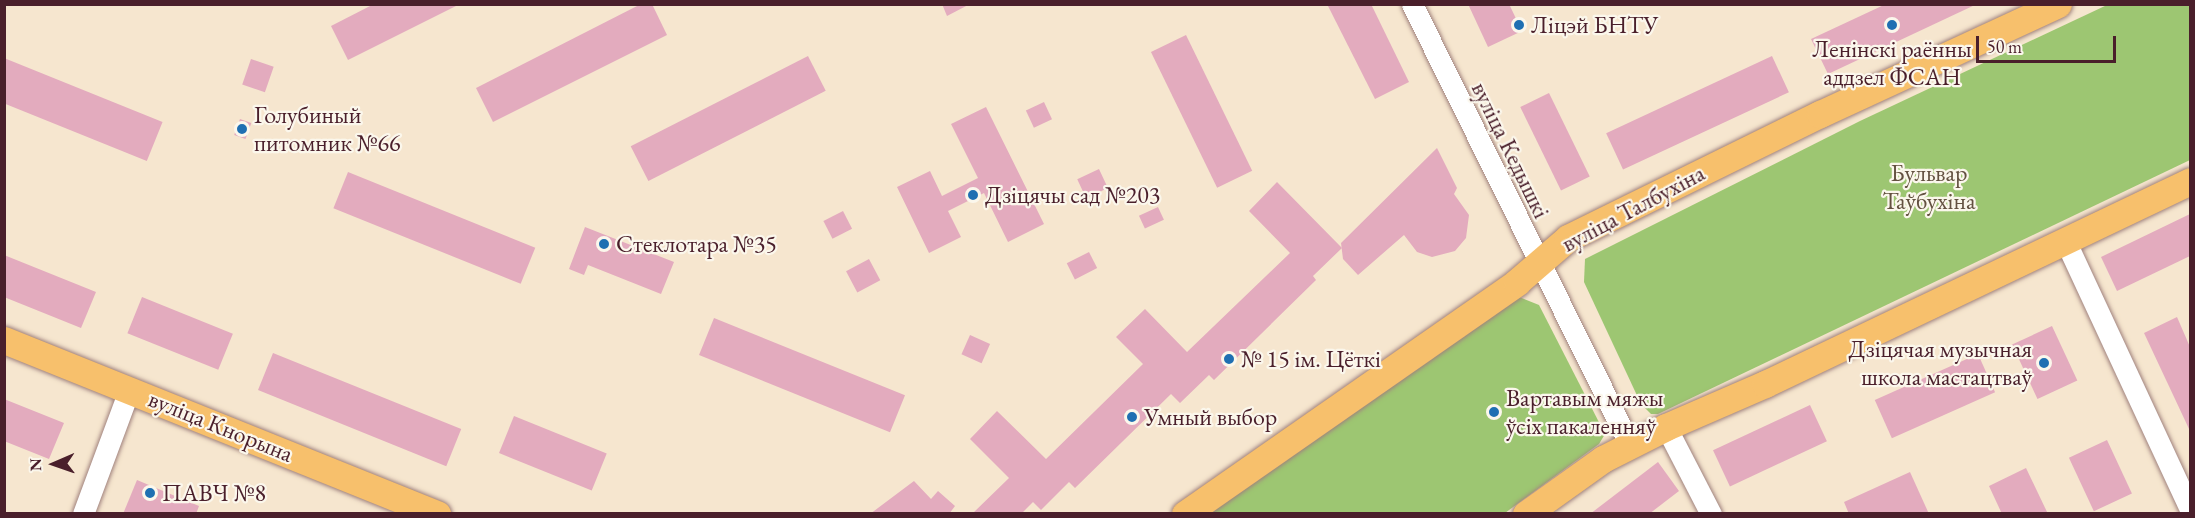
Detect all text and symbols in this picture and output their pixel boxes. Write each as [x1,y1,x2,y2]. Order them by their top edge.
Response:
place label: Ліцэй БНТУ [1531,11,1658,39]
marker: Ліцэй БНТУ [1512,18,1526,32]
marker: Ленінскі раённы аддзел ФСАН [1885,18,1899,32]
scale bar [1979,24,2118,62]
place label: Ленінскі раённы аддзел ФСАН [1812,35,1972,91]
text: 50 m [1987,35,2022,58]
street label: вуліца Кедышкі [1466,77,1556,223]
place label: Голубиный питомник №66 [254,101,401,157]
marker: Голубиный питомник №66 [235,122,249,136]
street label: вуліца Талбухіна [1556,158,1710,258]
park label: Бульвар Таўбухіна [1883,159,1975,215]
place label: Дзіцячы сад №203 [985,181,1160,209]
marker: Дзіцячы сад №203 [966,188,980,202]
place label: Стеклотара №35 [616,230,777,258]
marker: Стеклотара №35 [597,237,611,251]
place label: Дзіцячая музычная школа мастацтваў [1849,335,2032,391]
place label: № 15 ім. Цёткі [1241,345,1381,373]
marker: № 15 ім. Цёткі [1222,352,1236,366]
marker: Дзіцячая музычная школа мастацтваў [2037,356,2051,370]
street label: вуліца Кнорына [145,384,297,468]
place label: Вартавым мяжы ўсіх пакаленняў [1506,384,1663,440]
place label: Умный выбор [1144,403,1277,431]
marker: Вартавым мяжы ўсіх пакаленняў [1487,405,1501,419]
marker: Умный выбор [1125,410,1139,424]
north arrow [24,434,84,494]
text: N [25,458,46,471]
place label: ПАВЧ №8 [162,479,266,507]
marker: ПАВЧ №8 [143,486,157,500]

